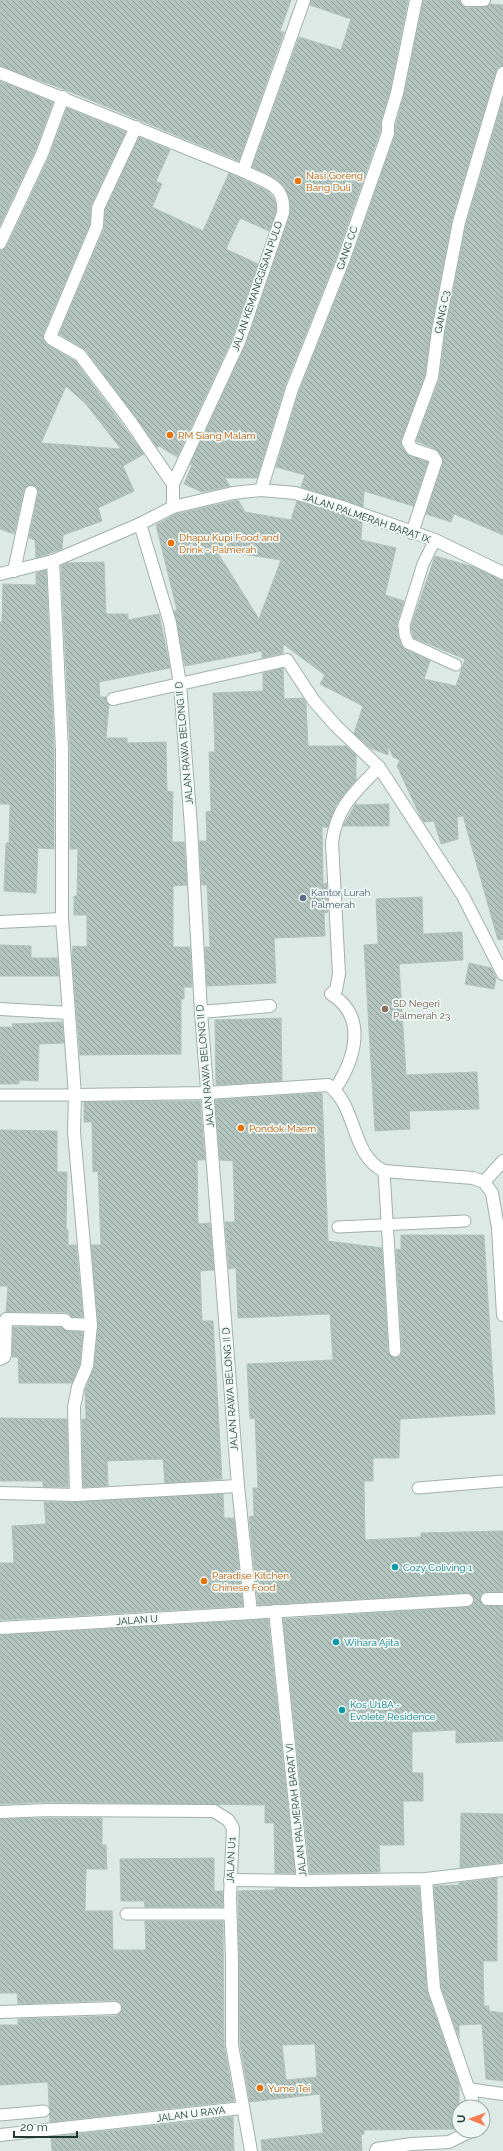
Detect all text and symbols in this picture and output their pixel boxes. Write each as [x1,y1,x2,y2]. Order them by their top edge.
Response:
place label: Nasi Goreng Bang Duli [306,170,363,193]
marker: Nasi Goreng Bang Duli [293,176,303,186]
street label: JALAN KEMANGGISAN PULO [230,219,285,352]
street label: GANG CC [334,225,360,271]
street label: GANG C3 [432,290,452,334]
marker: RM Siang Malam [165,430,175,440]
place label: RM Siang Malam [178,430,256,441]
street label: JALAN PALMERAH BARAT IX [302,491,433,545]
place label: Dhapu Kupi Food and Drink - Palmerah [179,532,279,555]
marker: Dhapu Kupi Food and Drink - Palmerah [166,538,176,548]
street label: JALAN RAWA BELONG II D [173,681,195,805]
place label: Kantor Lurah Palmerah [311,887,370,910]
marker: Kantor Lurah Palmerah [298,893,308,903]
place label: SD Negeri Palmerah 23 [393,998,450,1021]
street label: JALAN RAWA BELONG II D [194,1004,216,1128]
marker: SD Negeri Palmerah 23 [380,1004,390,1014]
marker: Pondok Maem [236,1123,246,1133]
place label: Pondok Maem [249,1123,316,1134]
street label: JALAN RAWA BELONG II D [220,1327,240,1451]
marker: Cozy Coliving 1 [390,1562,400,1572]
place label: Cozy Coliving 1 [403,1562,473,1573]
place label: Paradise Kitchen Chinese Food [212,1570,289,1593]
marker: Paradise Kitchen Chinese Food [199,1576,209,1586]
street label: JALAN U [116,1613,158,1627]
marker: Wihara Ajita [331,1637,341,1647]
place label: Wihara Ajita [344,1637,399,1648]
place label: Kos U18A - Evolete Residence [350,1699,436,1722]
marker: Kos U18A - Evolete Residence [337,1705,347,1715]
street label: JALAN PALMERAH BARAT VI [284,1743,308,1877]
street label: JALAN U1 [225,1836,237,1883]
marker: Yume Tei [255,2083,265,2093]
place label: Yume Tei [268,2083,310,2094]
north arrow [451,2099,491,2139]
street label: JALAN U RAYA [156,2104,226,2124]
scale bar [14,2113,77,2139]
text: U [455,2115,468,2123]
text: 20 m [20,2120,48,2134]

